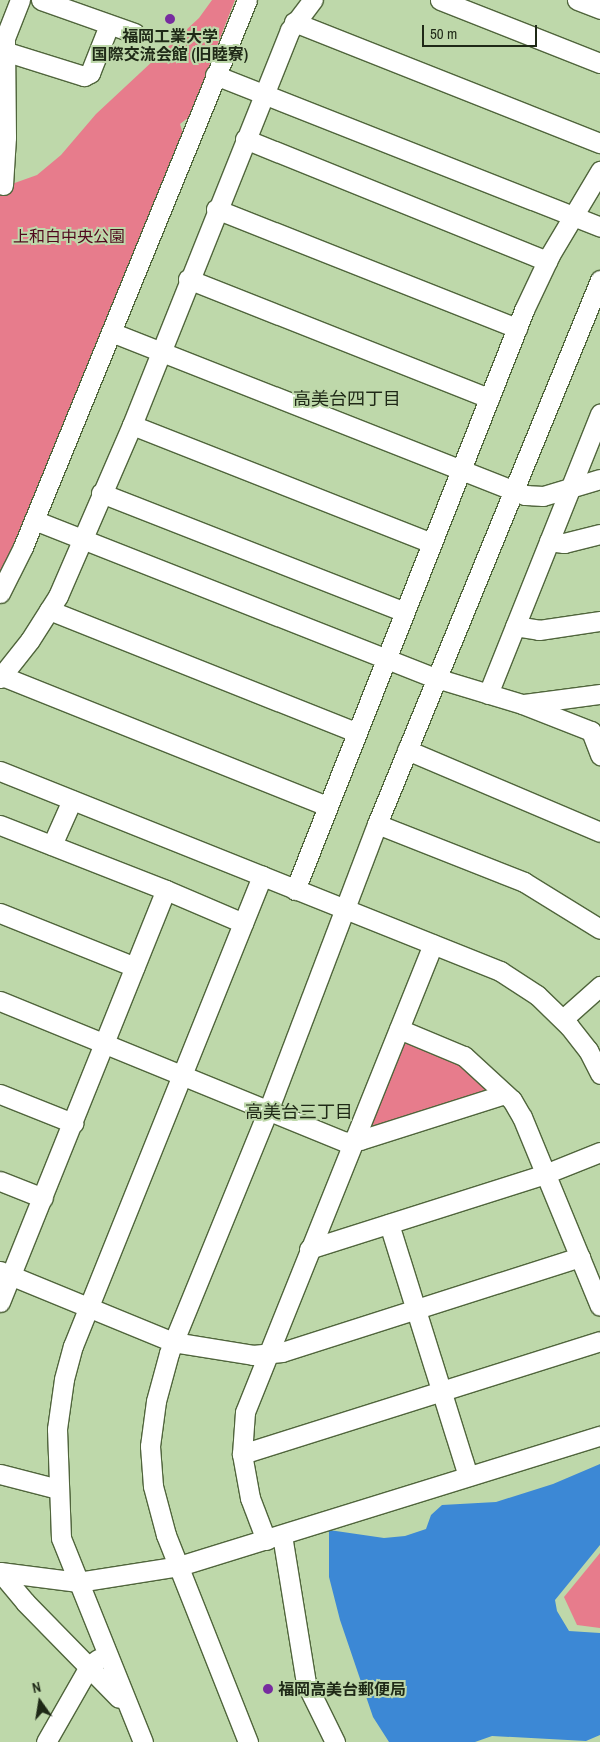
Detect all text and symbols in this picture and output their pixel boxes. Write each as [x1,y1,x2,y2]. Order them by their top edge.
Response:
marker: 福岡工業大学 国際交流会館 (旧睦寮) [164,13,176,25]
scale bar [425,15,540,47]
text: 50 m [430,23,457,44]
place label: 福岡工業大学 国際交流会館 (旧睦寮) [92,26,248,64]
park label: 上和白中央公園 [13,226,125,246]
district label: 高美台四丁目 [293,388,401,410]
district label: 高美台三丁目 [245,1101,353,1123]
north arrow [15,1677,65,1727]
text: N [31,1678,43,1697]
place label: 福岡高美台郵便局 [278,1679,406,1699]
marker: 福岡高美台郵便局 [262,1683,274,1695]

